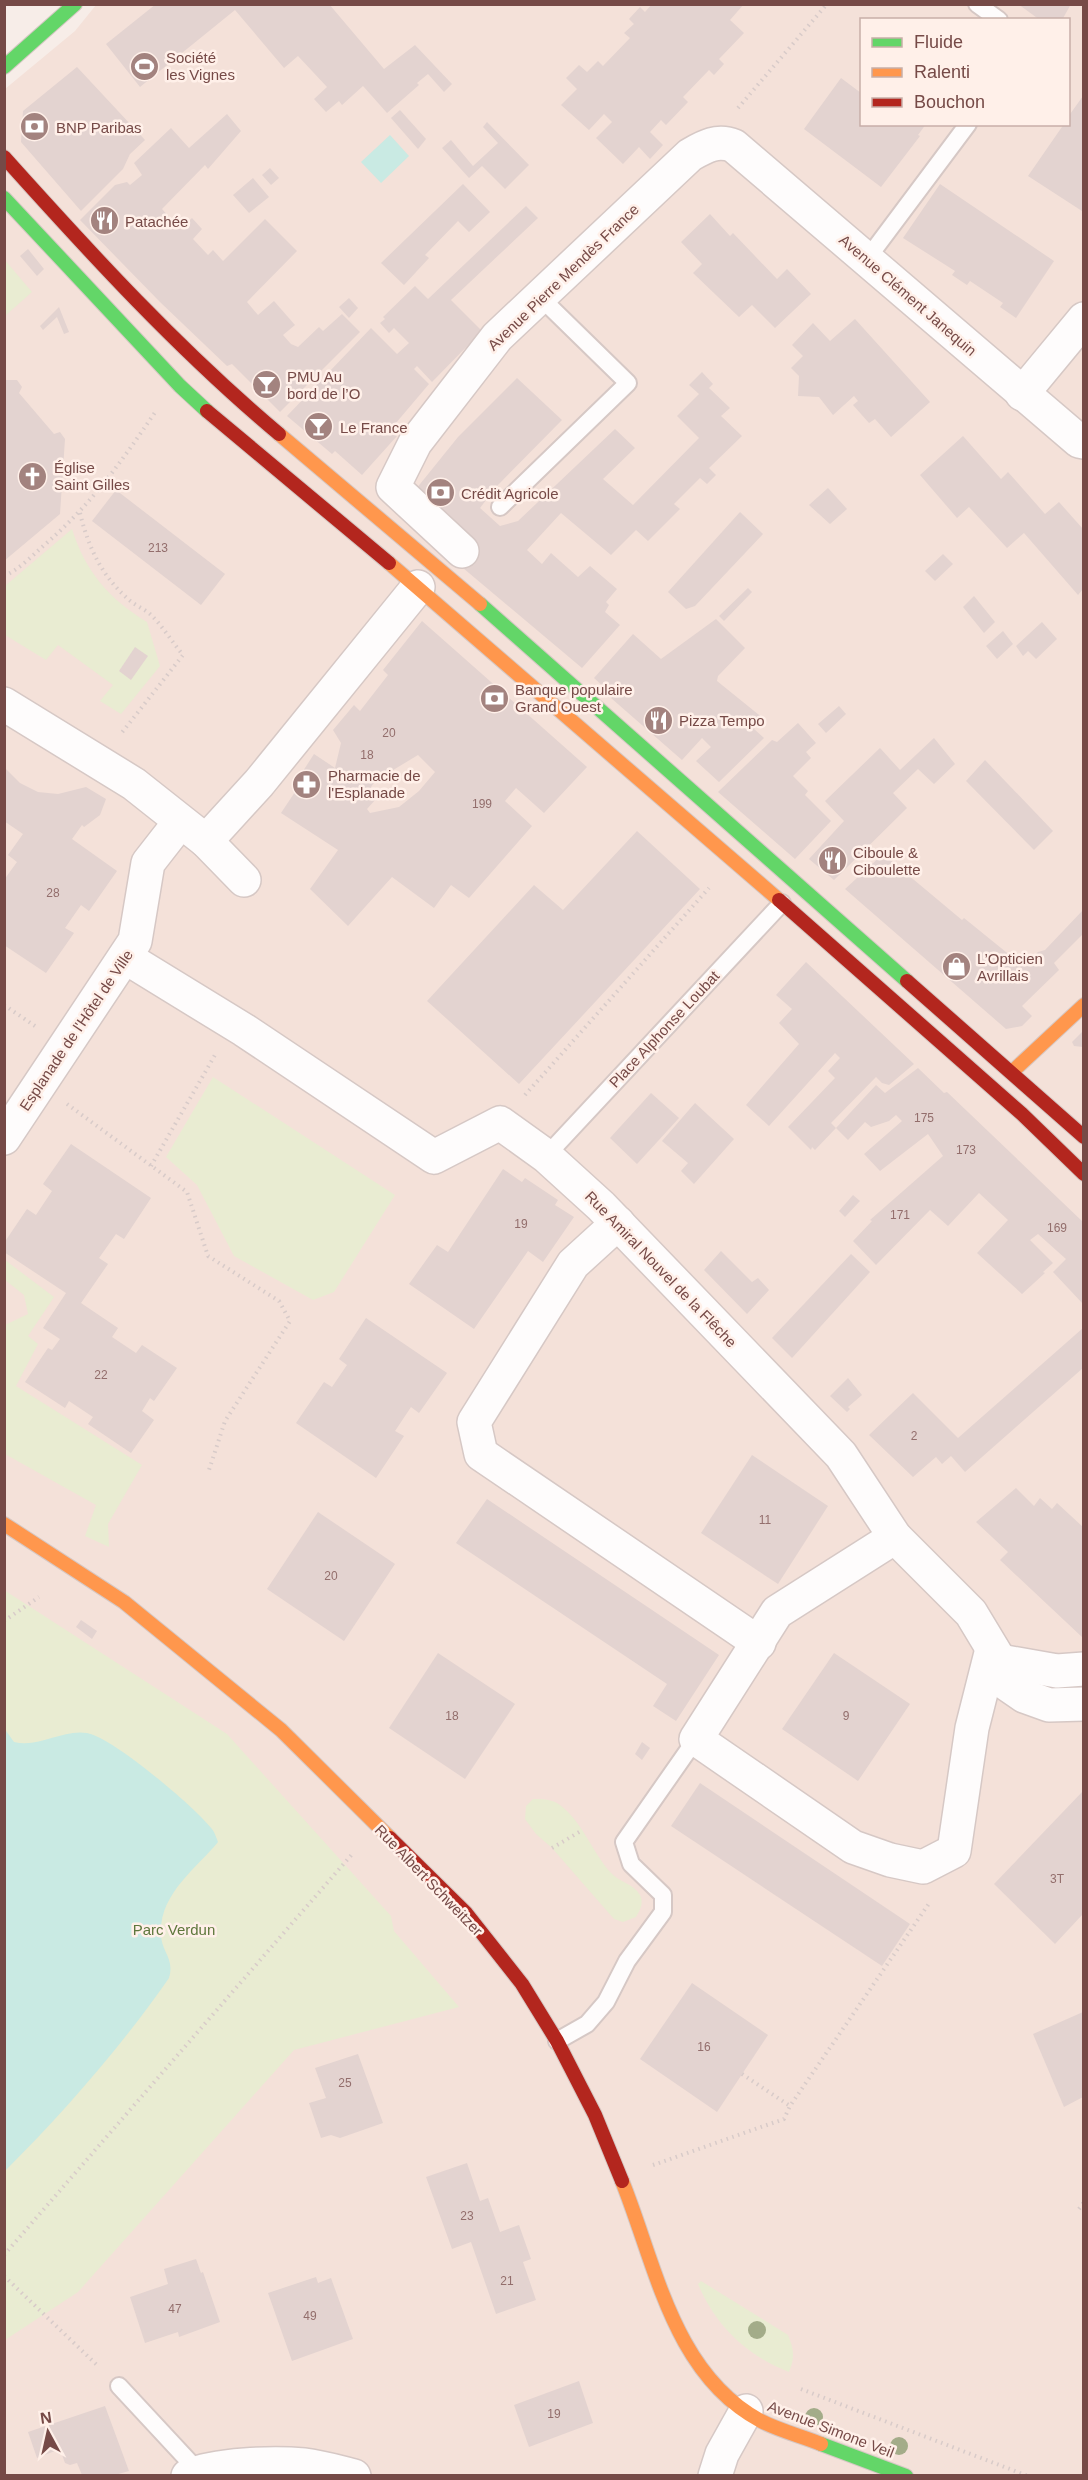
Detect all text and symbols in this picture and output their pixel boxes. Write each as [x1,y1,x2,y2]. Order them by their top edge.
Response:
legend [860,18,1070,126]
text: Fluide [914,32,963,52]
place label: Société les Vignes [166,49,235,83]
sports icon: Société les Vignes [129,50,161,82]
text: Ralenti [914,62,970,82]
text: Bouchon [914,92,985,112]
bank icon: BNP Paribas [19,111,51,143]
place label: BNP Paribas [56,119,142,136]
street label: Avenue Pierre Mendès France [484,200,642,354]
restaurant icon: Patachée [88,205,120,237]
place label: Patachée [125,213,188,230]
street label: Avenue Clément Janequin [836,231,980,359]
place label: PMU Au bord de l’O [287,368,360,402]
bar icon: PMU Au bord de l’O [250,369,282,401]
bar icon: Le France [303,411,335,443]
place label: Le France [340,419,408,436]
place label: Église Saint Gilles [54,459,130,493]
church icon: Église Saint Gilles [17,460,49,492]
bank icon: Crédit Agricole [424,477,456,509]
place label: Crédit Agricole [461,485,559,502]
house number: 213 [148,541,168,555]
place label: Banque populaire Grand Ouest [515,681,633,715]
bank icon: Banque populaire Grand Ouest [478,682,510,714]
restaurant icon: Pizza Tempo [642,704,674,736]
place label: Pizza Tempo [679,712,765,729]
house number: 20 [382,726,396,740]
house number: 18 [360,748,374,762]
place label: Pharmacie de l'Esplanade [328,767,421,801]
pharmacy icon: Pharmacie de l'Esplanade [291,768,323,800]
house number: 199 [472,797,492,811]
place label: Ciboule & Ciboulette [853,844,921,878]
restaurant icon: Ciboule & Ciboulette [816,845,848,877]
house number: 28 [46,886,60,900]
street label: Esplanade de l'Hôtel de Ville [16,946,136,1114]
place label: L’Opticien Avrillais [977,950,1043,984]
shop icon: L’Opticien Avrillais [940,951,972,983]
street label: Place Alphonse Loubat [605,966,723,1091]
house number: 175 [914,1111,934,1125]
house number: 173 [956,1143,976,1157]
street label: Rue Amiral Nouvel de la Flêche [582,1188,740,1350]
house number: 171 [890,1208,910,1222]
house number: 19 [514,1217,528,1231]
house number: 169 [1047,1221,1067,1235]
house number: 22 [94,1368,108,1382]
house number: 2 [911,1429,918,1443]
house number: 11 [759,1513,772,1527]
house number: 20 [324,1569,338,1583]
house number: 18 [445,1709,459,1723]
house number: 9 [843,1709,850,1723]
street label: Rue Albert Schweitzer [372,1821,486,1939]
house number: 3T [1050,1872,1065,1886]
park label: Parc Verdun [133,1921,215,1938]
house number: 16 [697,2040,711,2054]
house number: 25 [338,2076,352,2090]
house number: 23 [460,2209,474,2223]
house number: 21 [500,2274,514,2288]
house number: 47 [168,2302,182,2316]
house number: 49 [303,2309,317,2323]
street label: Avenue Simone Veil [765,2397,897,2461]
north arrow [18,2402,78,2462]
house number: 19 [547,2407,561,2421]
text: N [39,2408,53,2427]

